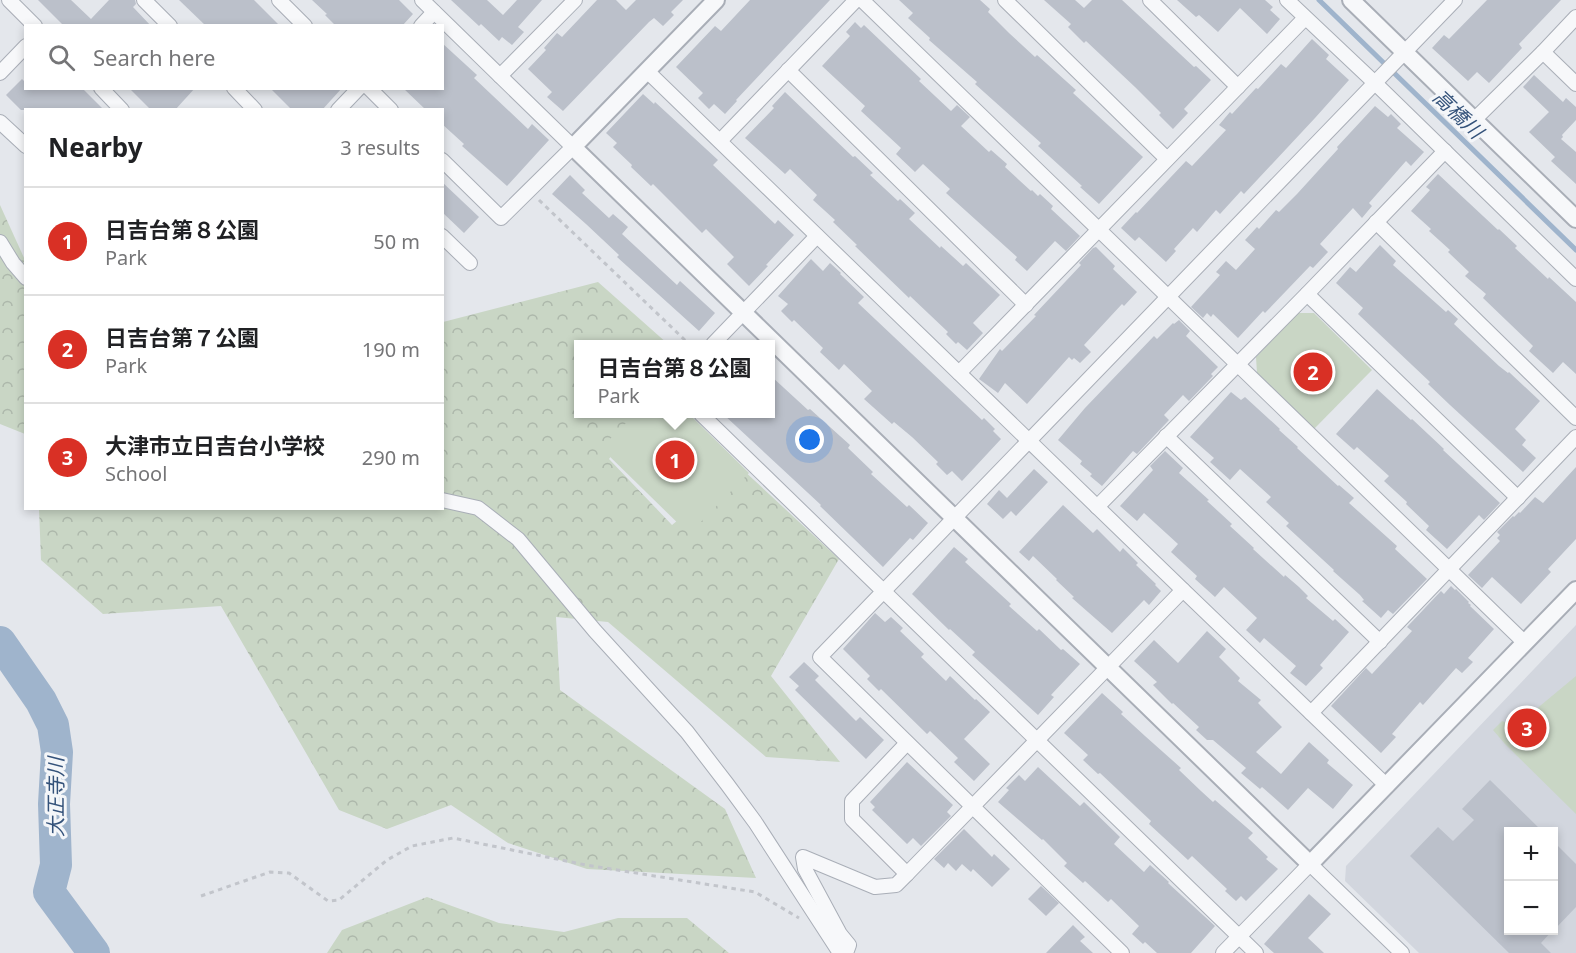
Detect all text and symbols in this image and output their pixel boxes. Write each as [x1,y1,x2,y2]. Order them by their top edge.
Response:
search box [24,24,444,90]
icon: search [45,41,78,74]
text: Search here [93,42,215,72]
water label: 高橋川 [1427,83,1491,146]
text: Nearby [48,129,143,165]
text: 3 results [340,134,420,161]
text: 日吉台第８公園 [105,214,259,244]
text: 1 [62,228,73,255]
text: 50 m [373,228,420,255]
text: Park [105,244,147,271]
text: 日吉台第７公園 [105,322,259,352]
text: 2 [62,336,73,363]
text: 190 m [362,336,420,363]
popup [574,340,775,418]
pin: 2 [1294,350,1332,394]
text: Park [105,352,147,379]
text: 日吉台第８公園 [597,352,752,382]
text: Park [597,382,640,409]
your location [795,425,824,454]
text: 大津市立日吉台小学校 [105,430,325,460]
pin: 1 [656,438,694,482]
text: 3 [62,444,73,471]
text: 290 m [362,444,420,471]
text: School [105,460,167,487]
pin: 3 [1508,706,1546,750]
water label: 大正寺川 [42,755,69,837]
map controls [1504,827,1558,935]
button: + [1504,827,1558,881]
button: − [1504,881,1558,935]

